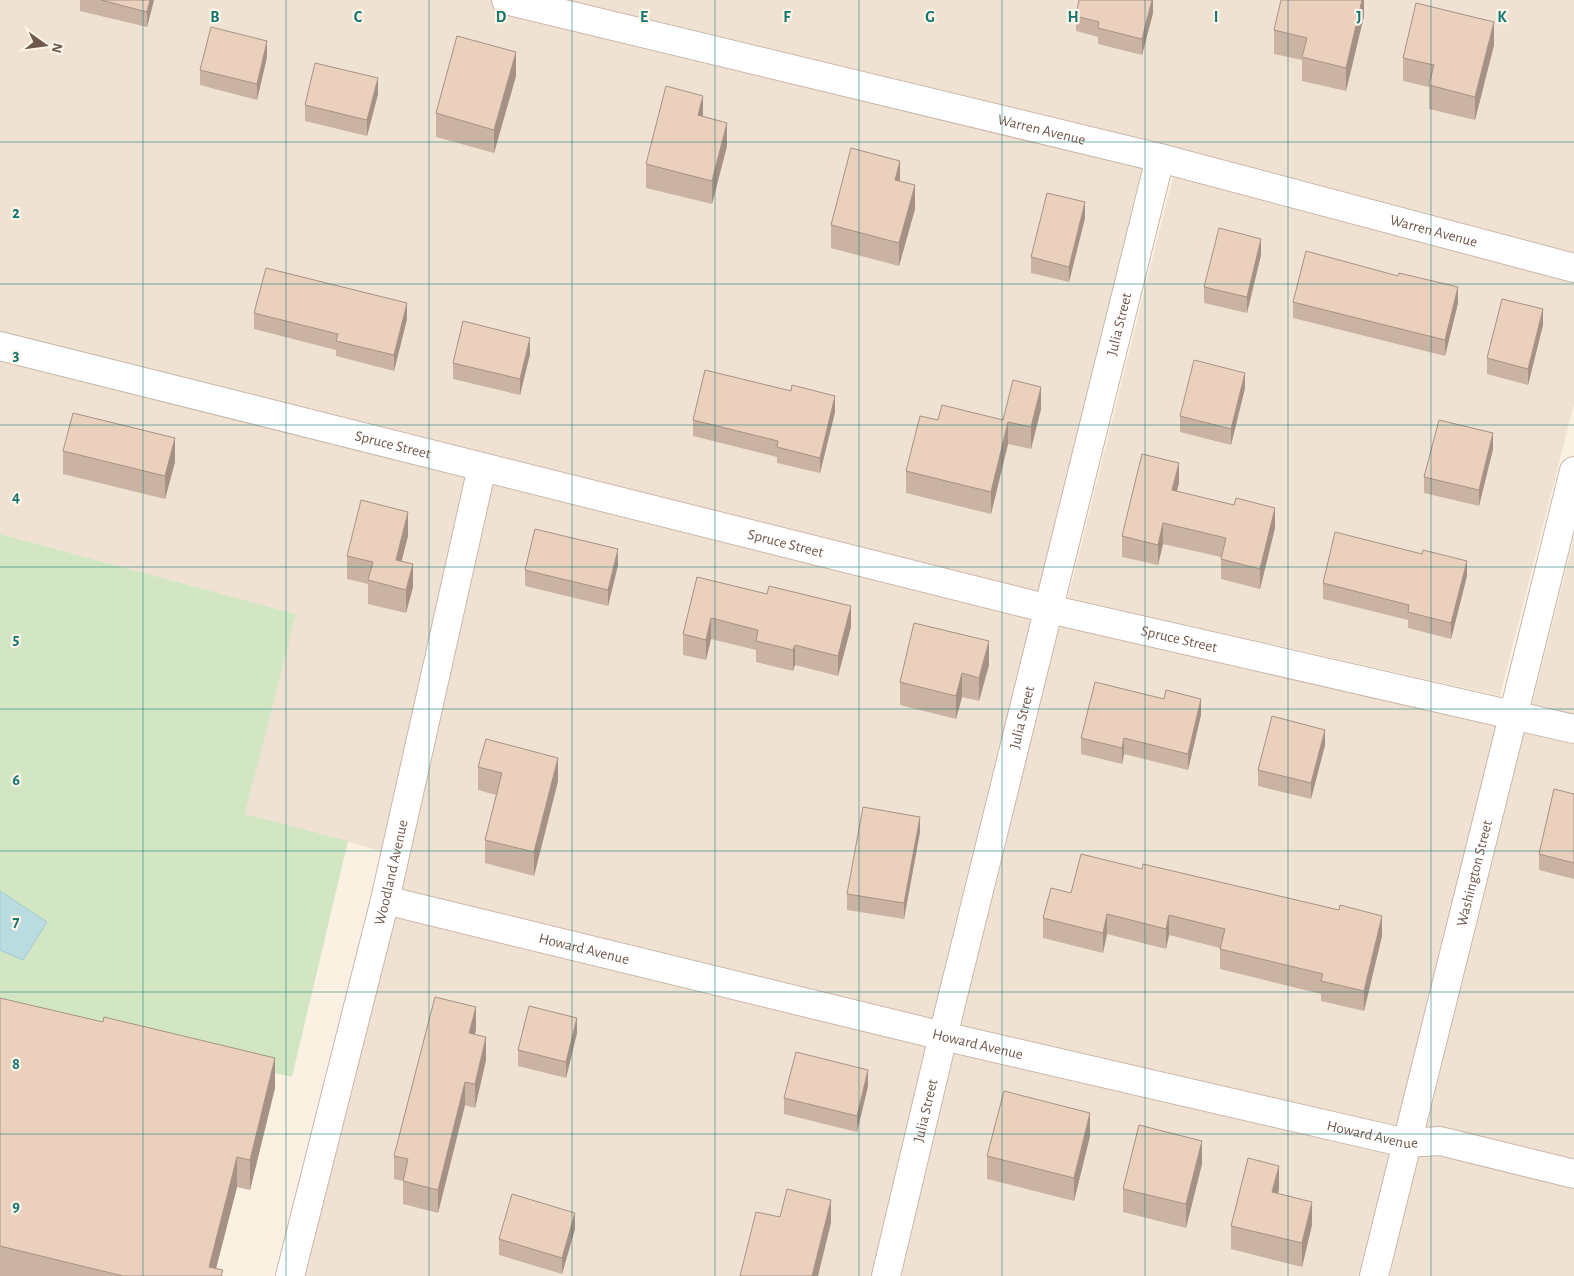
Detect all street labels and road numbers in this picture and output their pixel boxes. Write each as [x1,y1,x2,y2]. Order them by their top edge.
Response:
street label: Warren Avenue [996,112,1087,147]
street label: Warren Avenue [1388,212,1479,250]
street label: Julia Street [1104,291,1134,357]
street label: Spruce Street [353,428,433,461]
street label: Spruce Street [746,526,825,560]
street label: Spruce Street [1140,623,1219,655]
street label: Julia Street [1007,684,1037,750]
street label: Woodland Avenue [371,818,410,927]
street label: Washington Street [1454,818,1495,928]
street label: Howard Avenue [537,930,631,967]
street label: Howard Avenue [931,1026,1025,1062]
street label: Julia Street [911,1077,940,1144]
street label: Howard Avenue [1326,1117,1418,1151]

